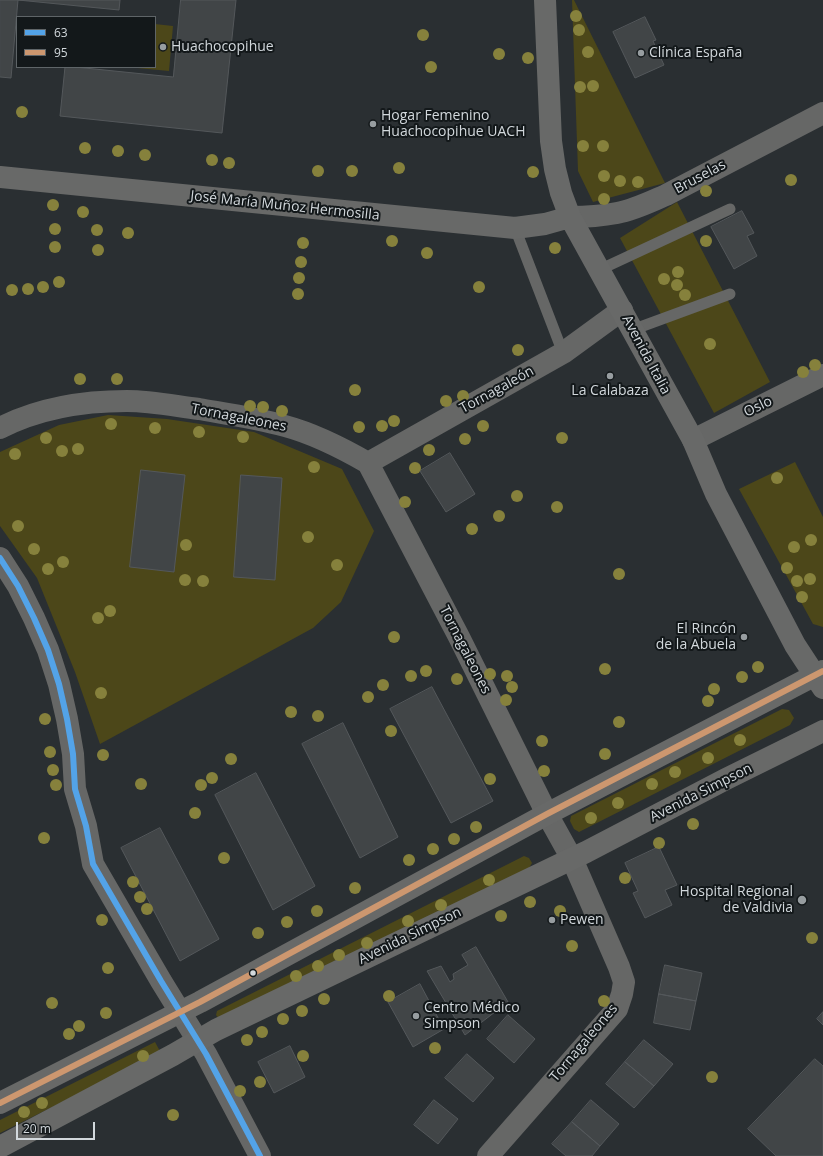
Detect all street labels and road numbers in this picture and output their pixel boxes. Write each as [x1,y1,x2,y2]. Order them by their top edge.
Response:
street label: Bruselas [671,156,729,198]
street label: José María Muñoz Hermosilla [190,188,380,224]
street label: Avenida Italia [618,312,674,398]
street label: Tornagaleón [457,363,537,417]
street label: Oslo [741,393,775,421]
street label: Tornagaleones [190,401,288,435]
street label: Tornagaleones [436,603,494,697]
street label: Avenida Simpson [647,760,755,826]
street label: Avenida Simpson [356,904,464,968]
street label: Tornagaleones [547,1001,621,1085]

